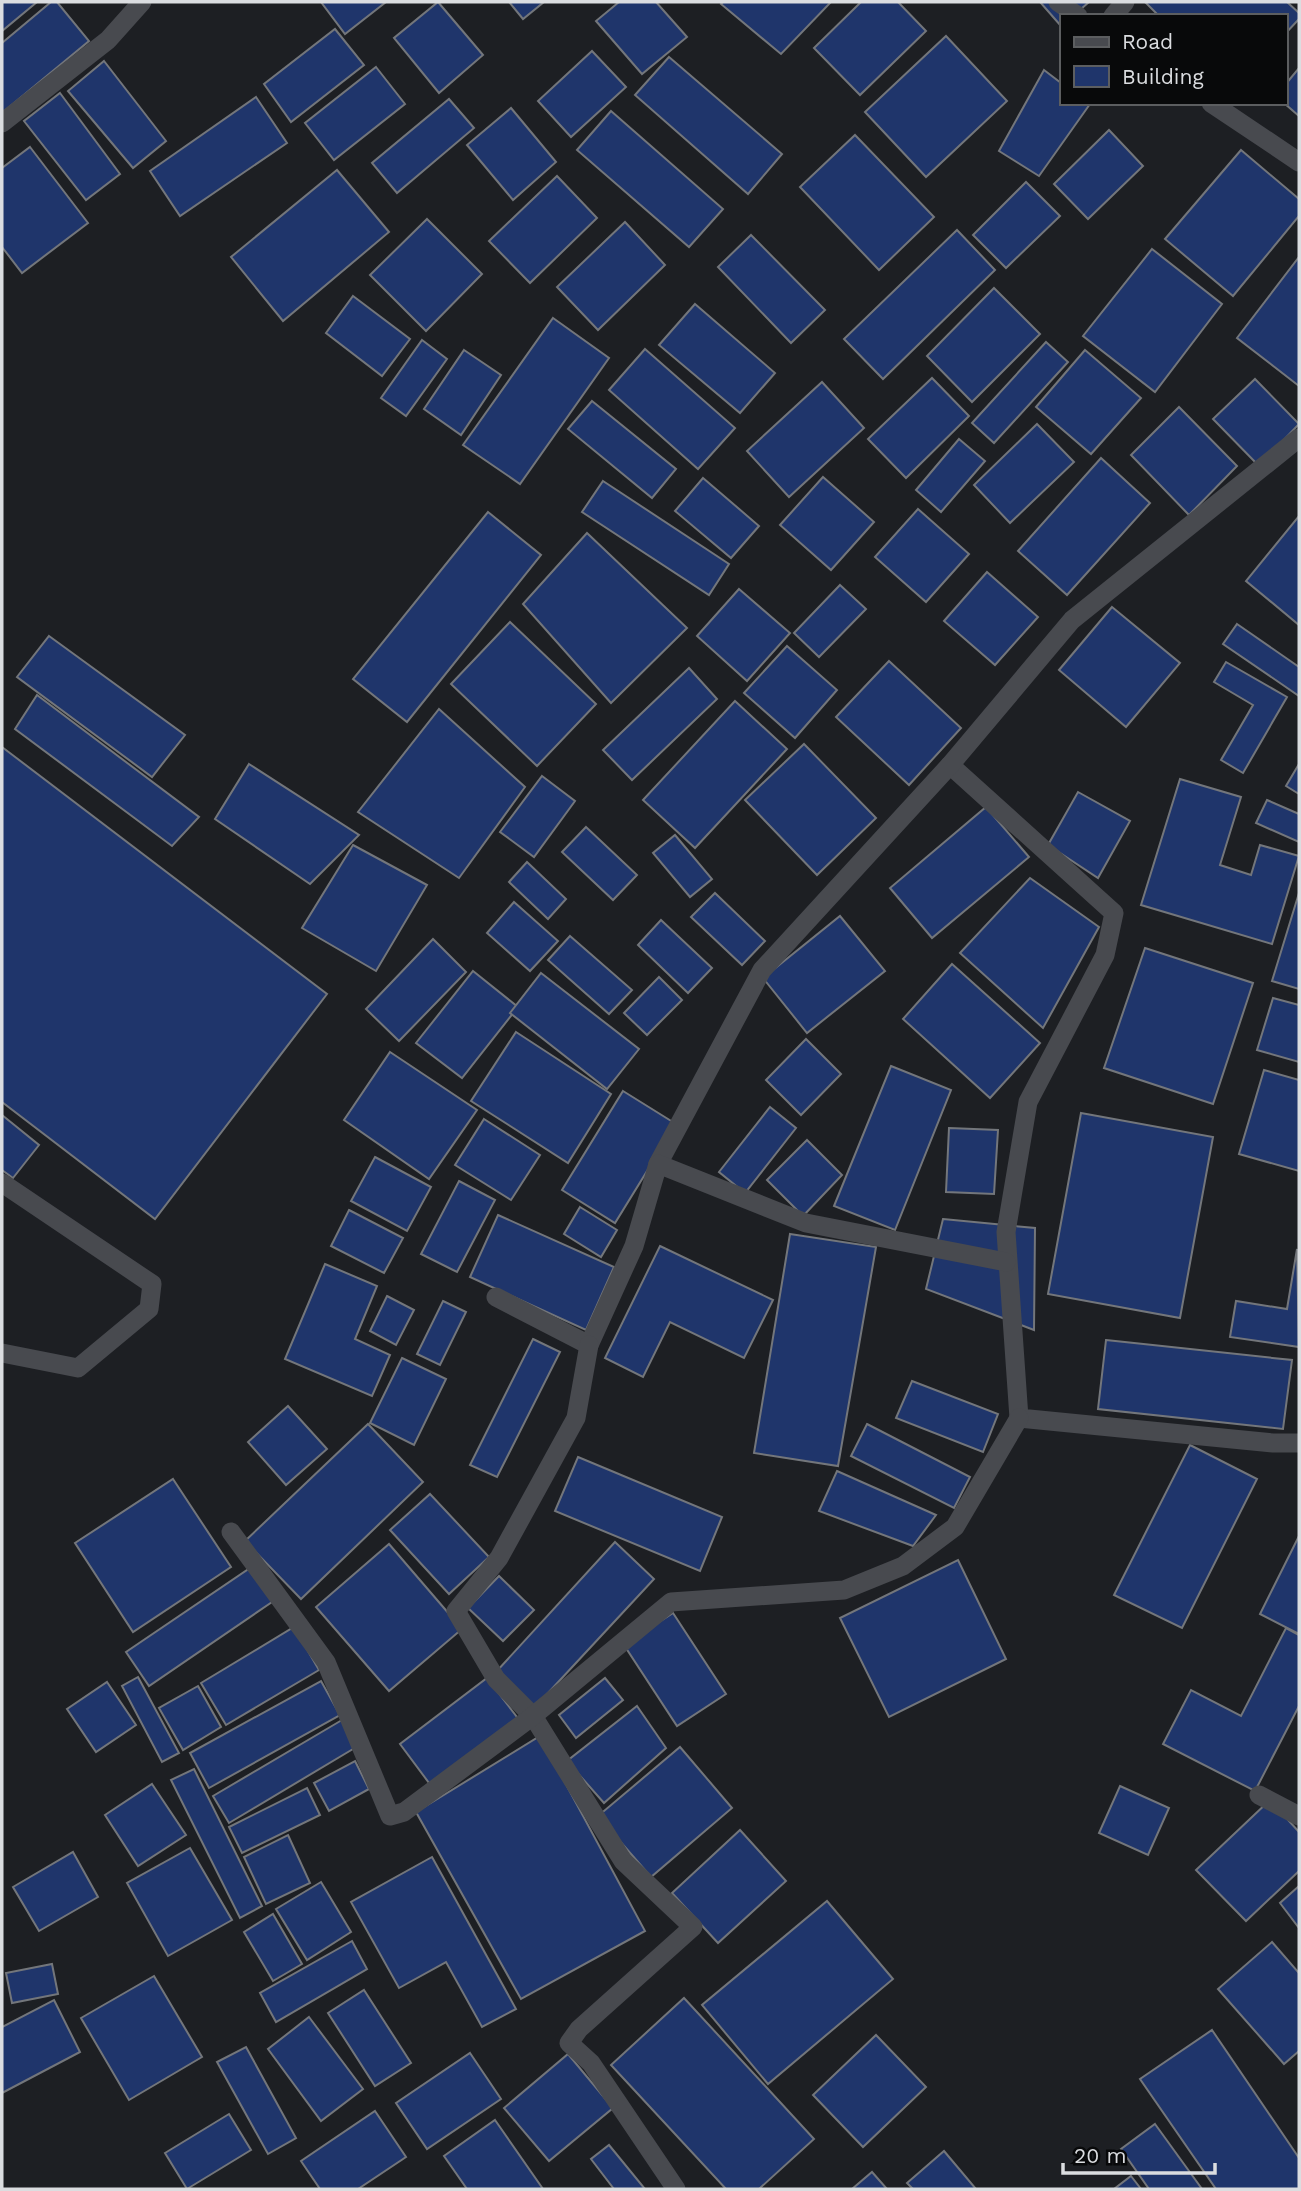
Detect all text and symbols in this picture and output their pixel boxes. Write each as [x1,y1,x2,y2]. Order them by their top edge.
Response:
legend [1060,14,1287,105]
text: Road [1122,29,1173,54]
text: Building [1122,64,1204,89]
scale bar [1063,2132,1215,2176]
text: 20 m [1074,2143,1126,2168]

